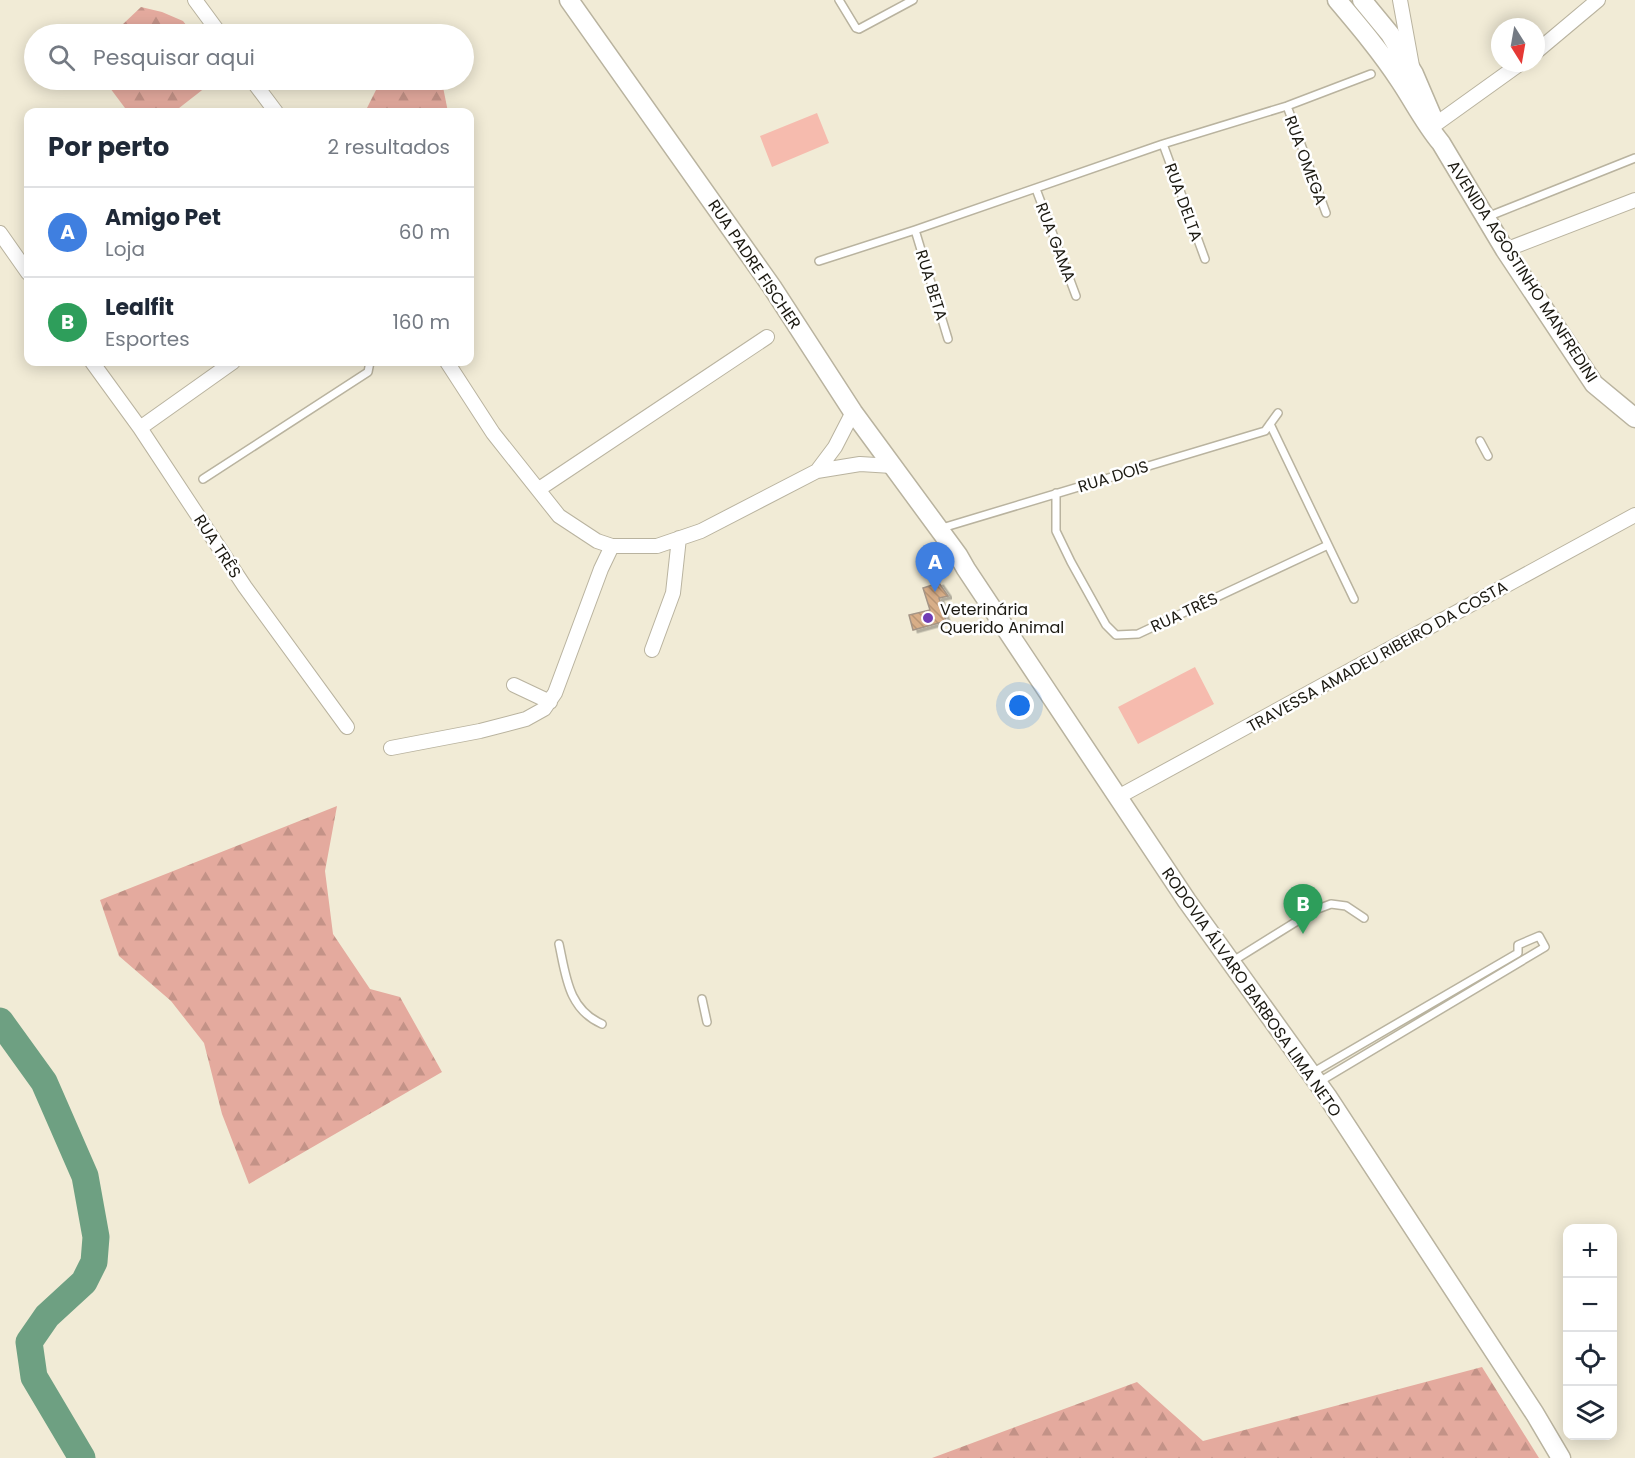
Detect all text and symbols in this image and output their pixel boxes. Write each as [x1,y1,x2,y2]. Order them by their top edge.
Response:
north arrow [1491,18,1545,72]
search box [24,24,474,90]
icon: search [45,41,78,74]
text: Pesquisar aqui [93,42,255,73]
street label: RUA OMEGA [1279,112,1332,208]
text: Por perto [48,129,169,165]
text: 2 resultados [328,133,450,161]
street label: AVENIDA AGOSTINHO MANFREDINI [1442,156,1603,387]
street label: RUA DELTA [1159,160,1208,245]
street label: RUA PADRE FISCHER [703,195,807,334]
street label: RUA GAMA [1030,199,1081,285]
text: Amigo Pet [105,202,221,233]
text: A [60,218,75,246]
text: 60 m [399,218,450,246]
text: Loja [105,235,145,263]
street label: RUA BETA [910,247,953,324]
text: Lealfit [105,292,174,323]
text: B [61,308,74,336]
text: 160 m [392,308,450,336]
text: Esportes [105,325,190,353]
street label: RUA DOIS [1075,455,1151,498]
street label: RUA TRÊS [188,510,247,583]
pin: A [916,542,954,592]
street label: TRAVESSA AMADEU RIBEIRO DA COSTA [1243,575,1512,738]
street label: RUA TRÊS [1147,587,1222,638]
place label: Veterinária Querido Animal [940,598,1064,639]
marker: Veterinária Querido Animal [921,611,935,625]
your location [1005,691,1034,720]
street label: RODOVIA ÁLVARO BARBOSA LIMA NETO [1158,864,1346,1120]
pin: B [1284,884,1322,934]
map controls [1563,1224,1617,1440]
button: + [1563,1224,1617,1278]
button: − [1563,1278,1617,1332]
button: locate [1563,1332,1617,1386]
button: layers [1563,1386,1617,1440]

